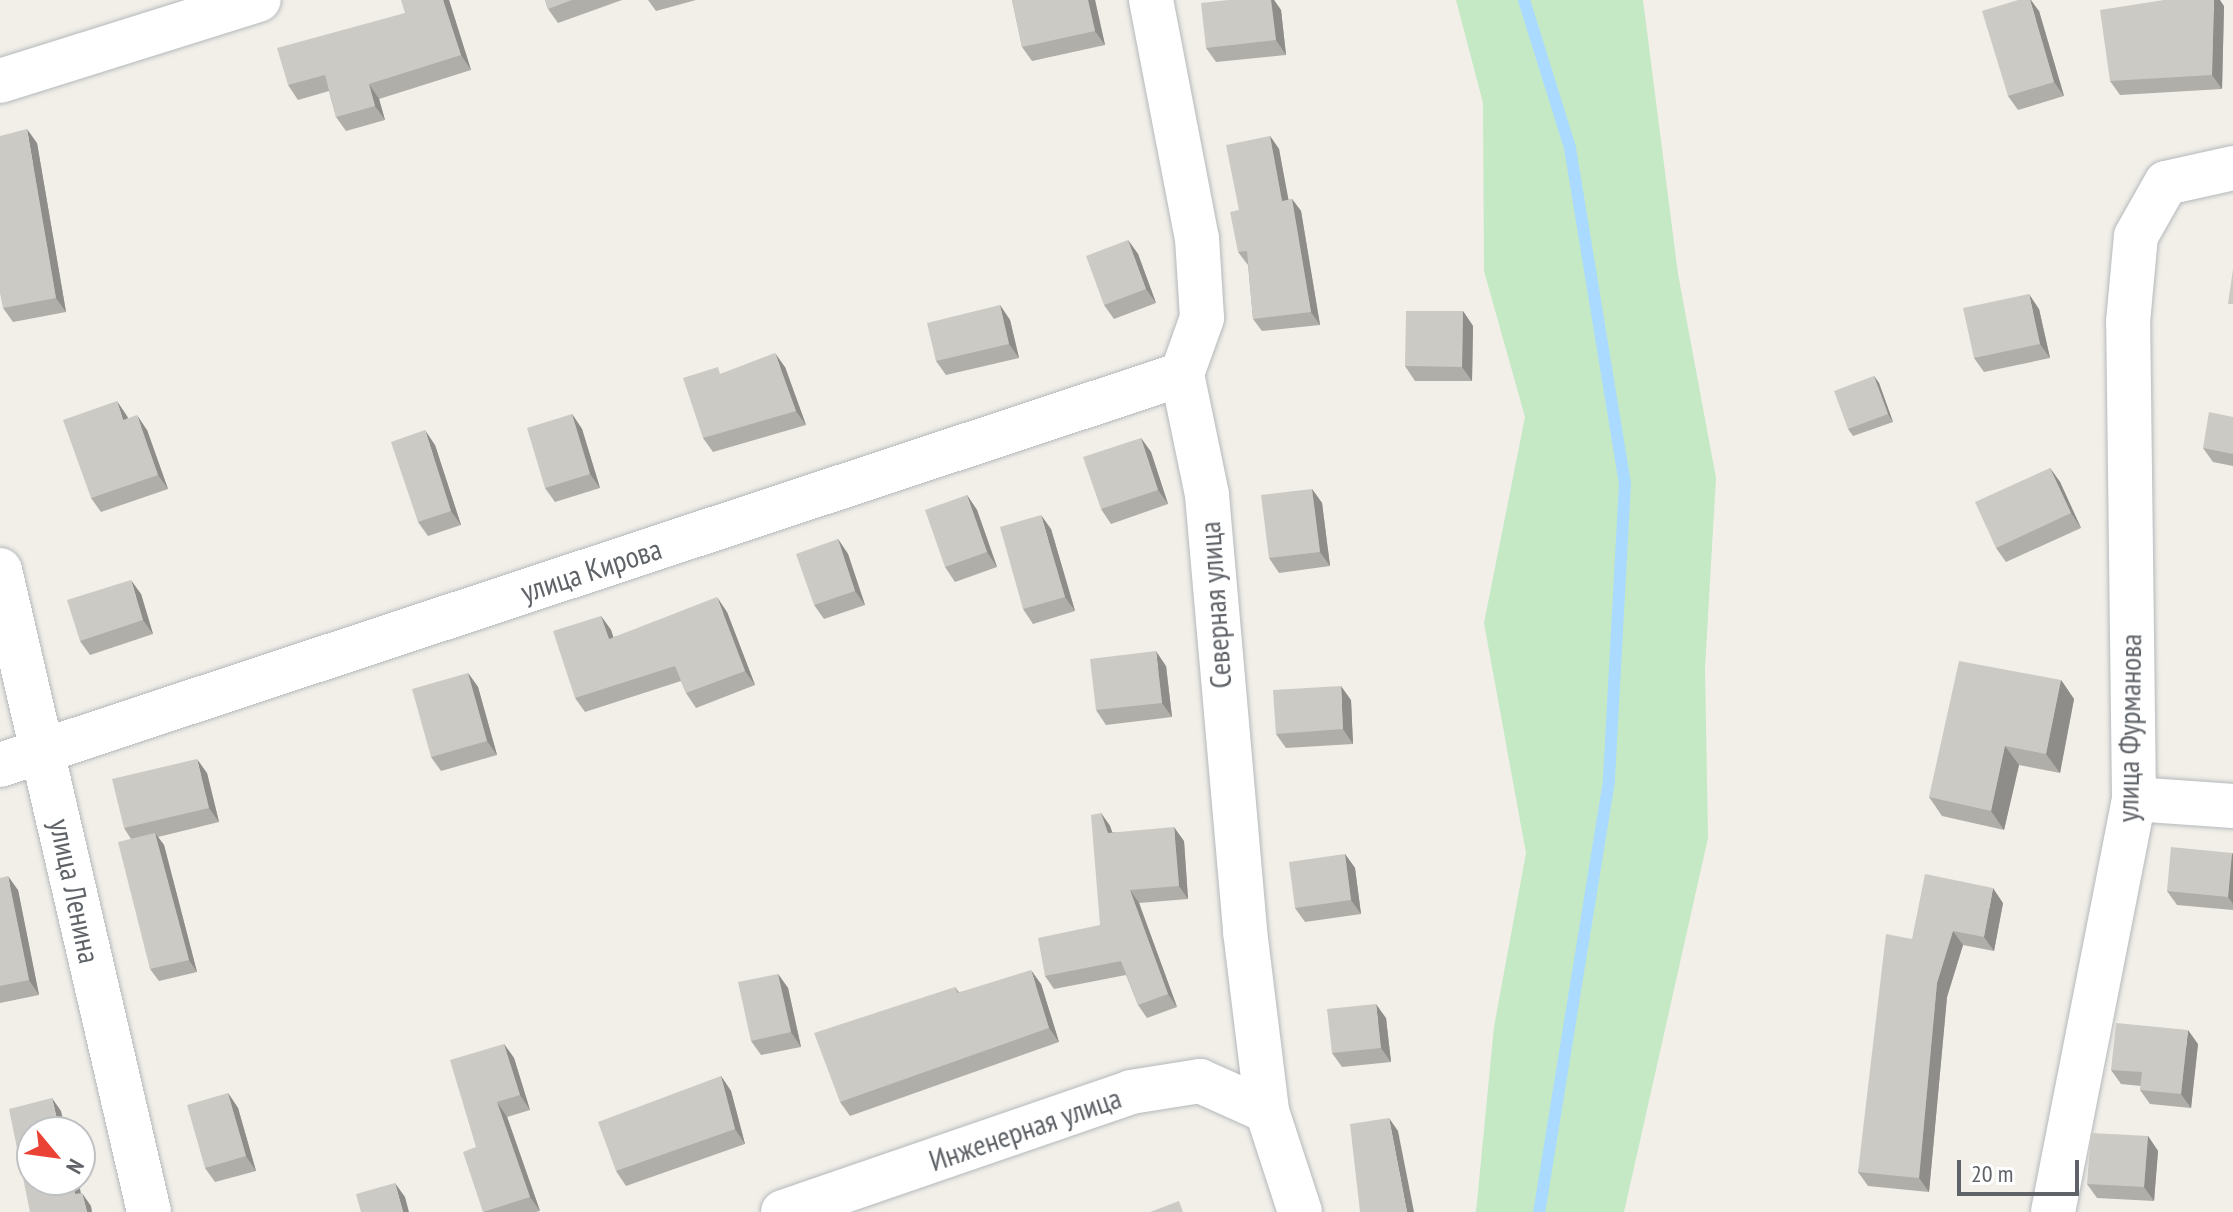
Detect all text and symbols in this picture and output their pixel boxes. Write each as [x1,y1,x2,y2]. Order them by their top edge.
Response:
street label: Северная улица [1191,520,1239,690]
street label: улица Кирова [516,530,666,610]
street label: улица Фурманова [2109,633,2149,823]
street label: улица Ленина [42,816,108,966]
street label: Инженерная улица [924,1079,1126,1179]
north arrow [16,1116,96,1196]
scale bar [1961,1144,2083,1194]
text: N [60,1155,90,1179]
text: 20 m [1971,1158,2013,1189]

